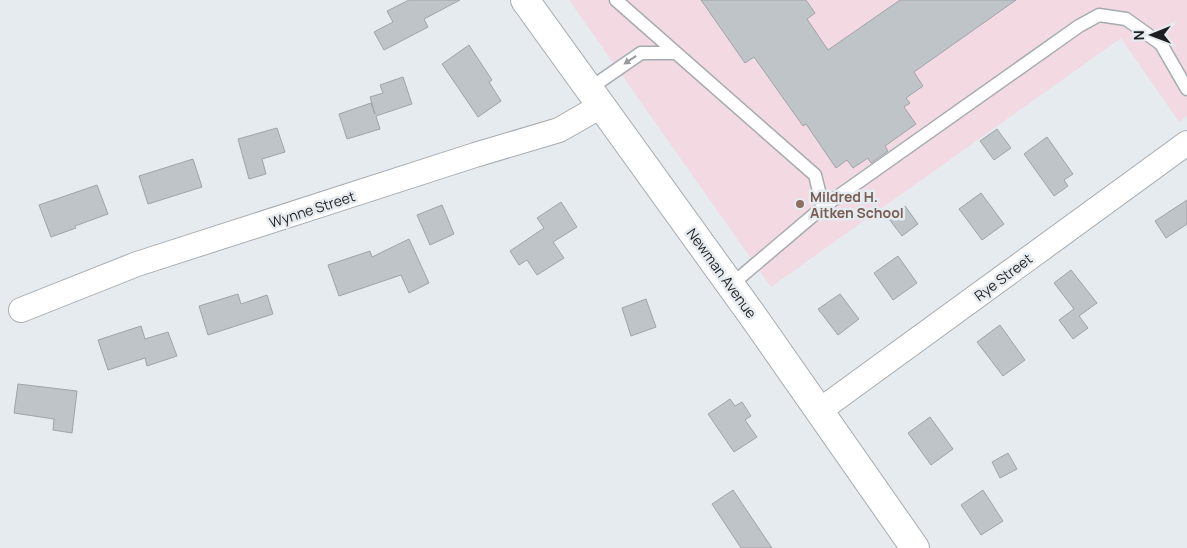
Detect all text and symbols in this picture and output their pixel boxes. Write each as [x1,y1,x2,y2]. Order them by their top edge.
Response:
north arrow [1127,10,1177,60]
text: N [1129,30,1148,40]
one-way arrow [623,55,637,65]
street label: Wynne Street [267,186,358,232]
place label: Mildred H. Aitken School [810,187,904,222]
marker: Mildred H. Aitken School [794,198,806,210]
street label: Newman Avenue [683,224,761,322]
street label: Rye Street [970,249,1036,305]

